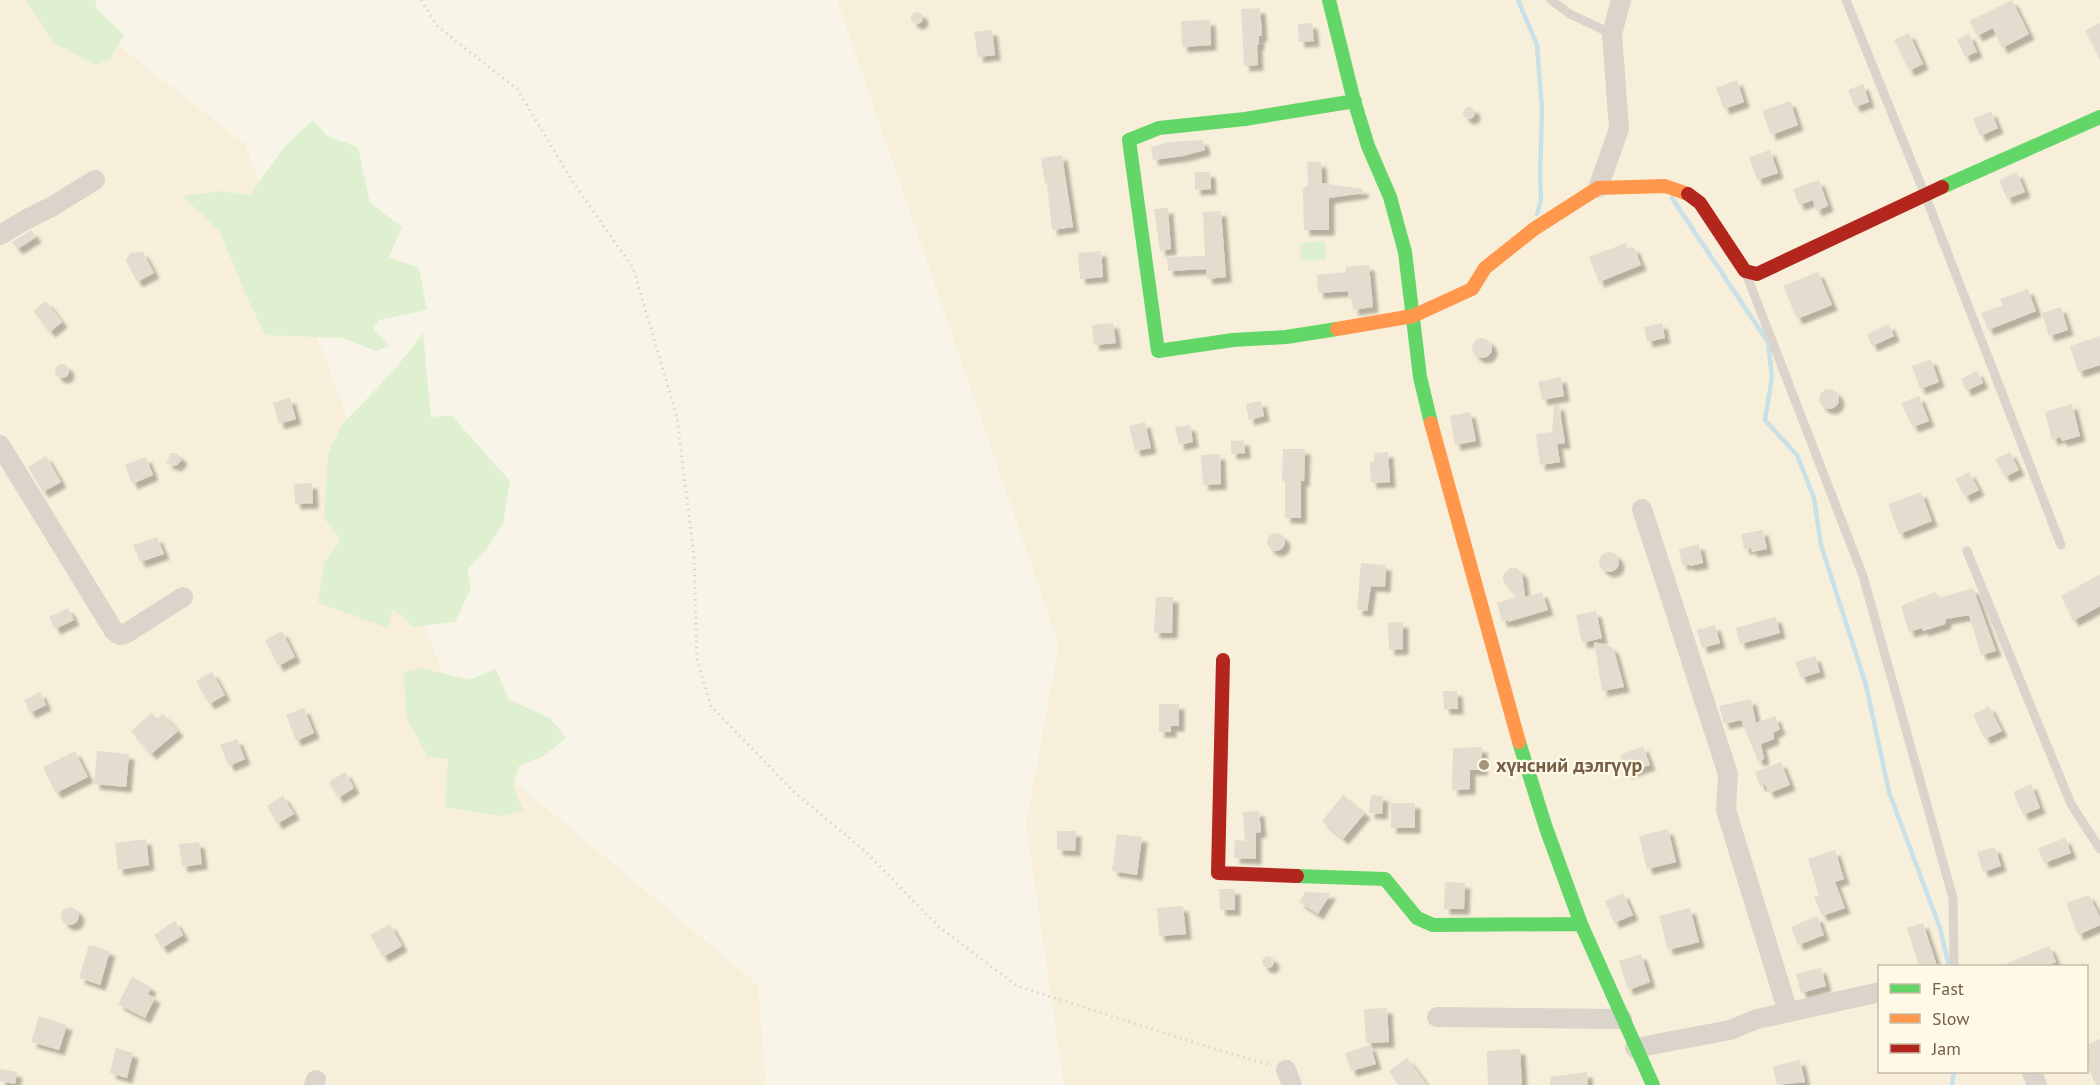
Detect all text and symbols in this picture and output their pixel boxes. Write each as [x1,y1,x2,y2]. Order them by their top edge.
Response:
place label: хүнсний дэлгүүр [1496,752,1642,778]
marker: хүнсний дэлгүүр [1477,758,1491,772]
legend [1878,965,2088,1073]
text: Fast [1932,977,1964,1000]
text: Slow [1932,1007,1970,1030]
text: Jam [1931,1037,1961,1060]

